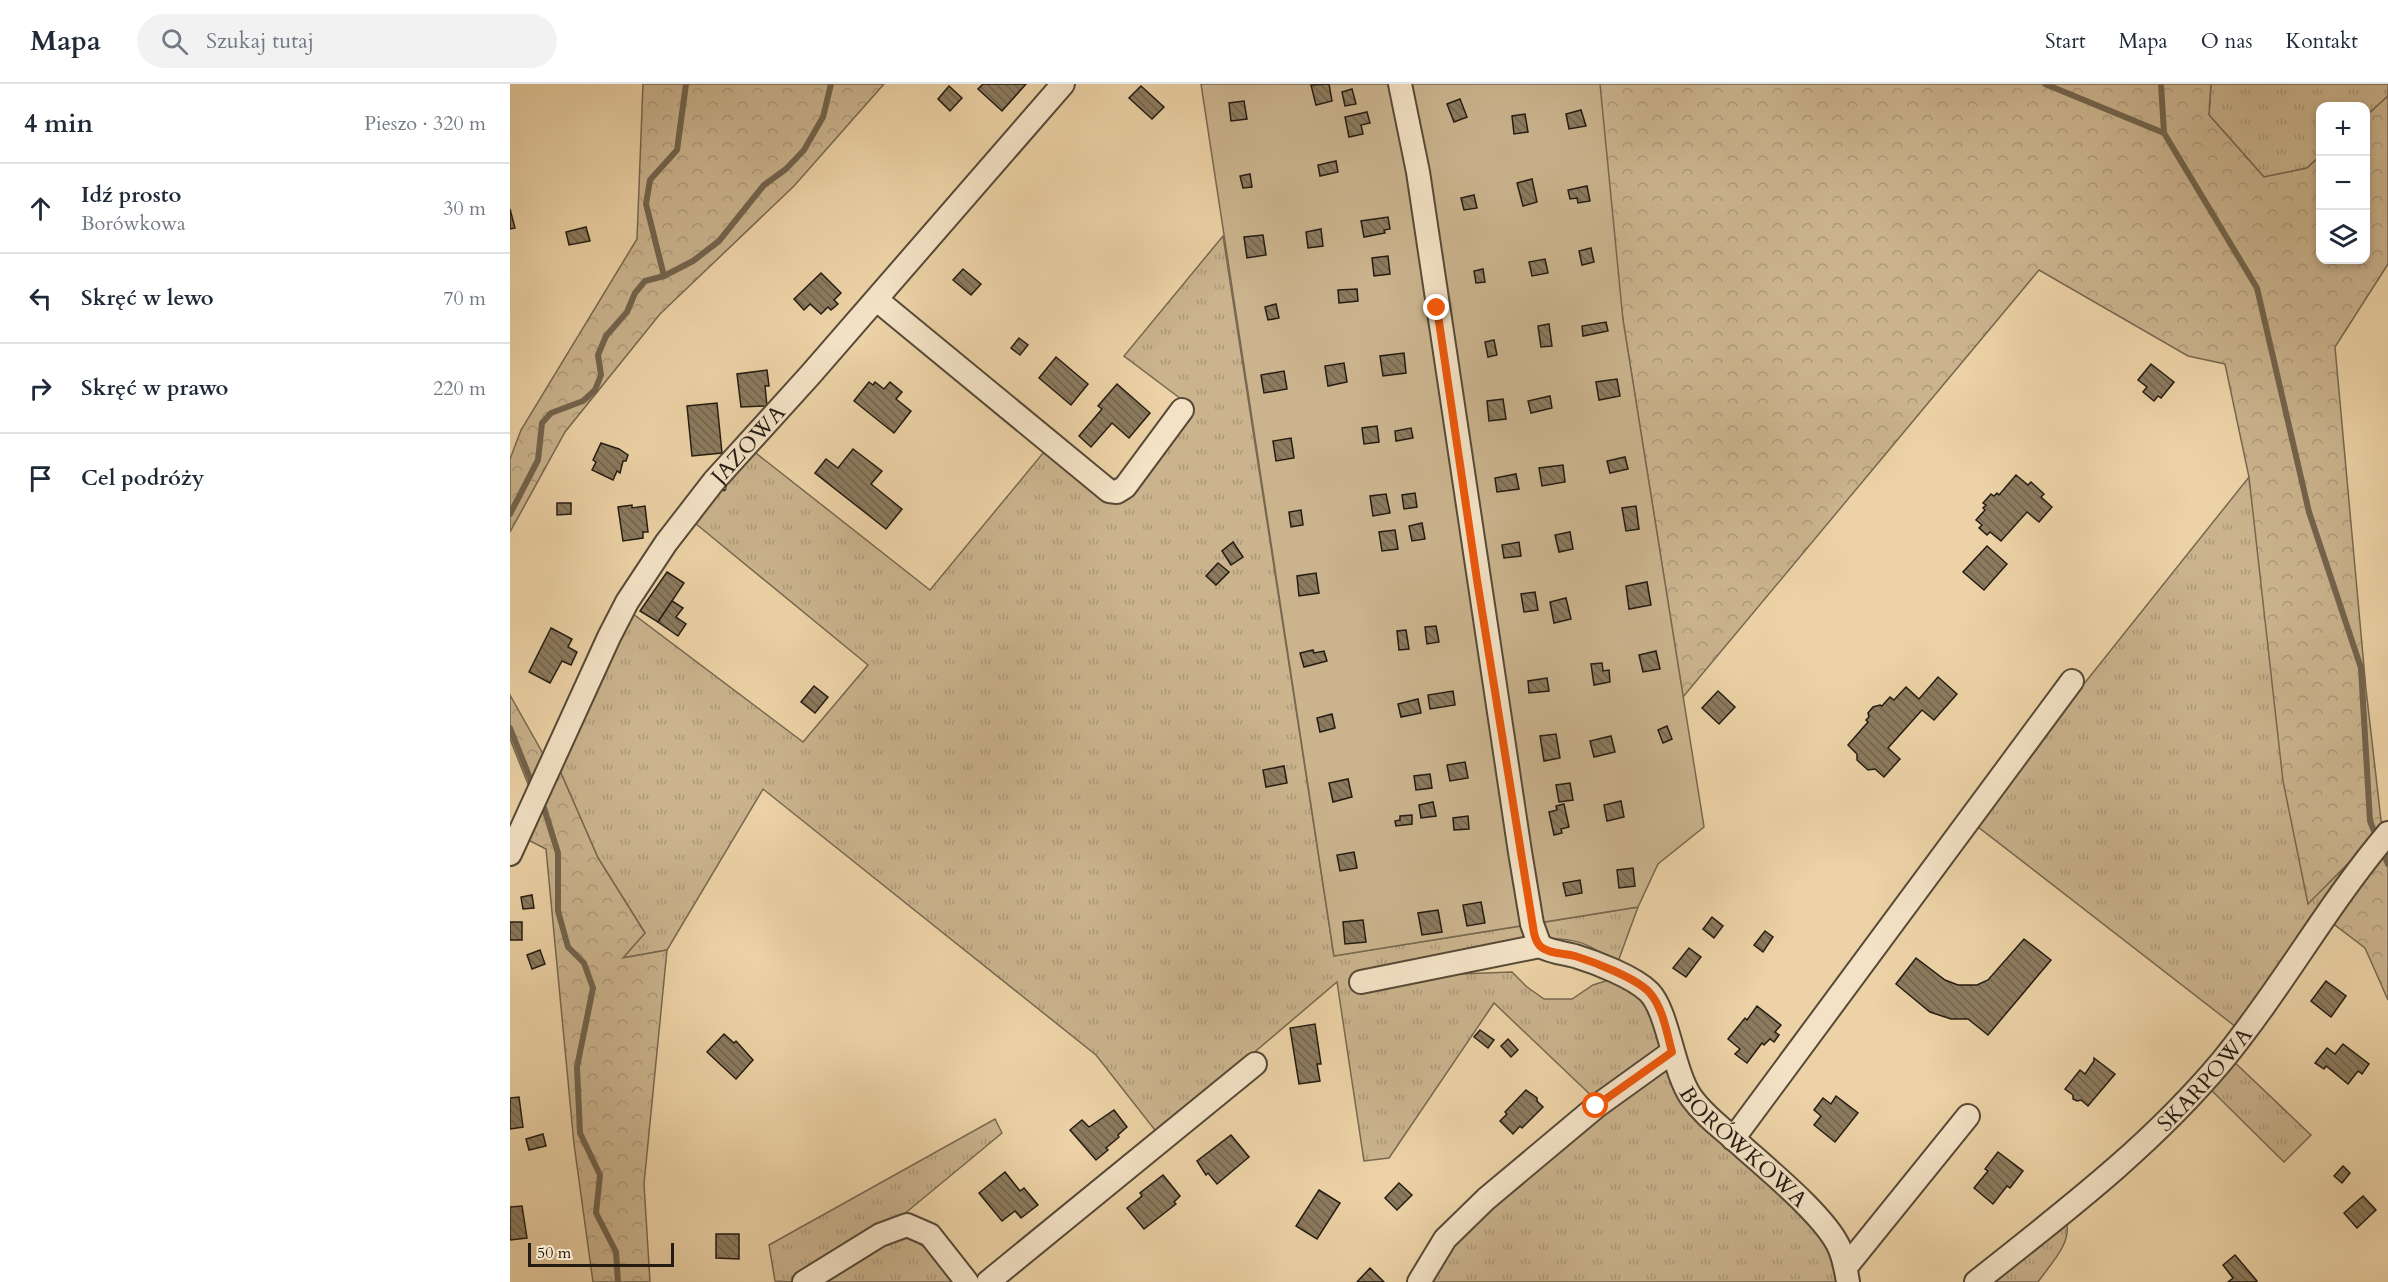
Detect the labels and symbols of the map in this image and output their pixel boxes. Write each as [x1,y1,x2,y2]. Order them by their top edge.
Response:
route end [1423,294,1449,320]
street label: JAZOWA [702,398,792,493]
street label: SKARPOWA [2151,1021,2260,1139]
street label: BORÓWKOWA [1672,1081,1814,1215]
route start [1582,1092,1608,1118]
scale bar [528,1240,674,1268]

